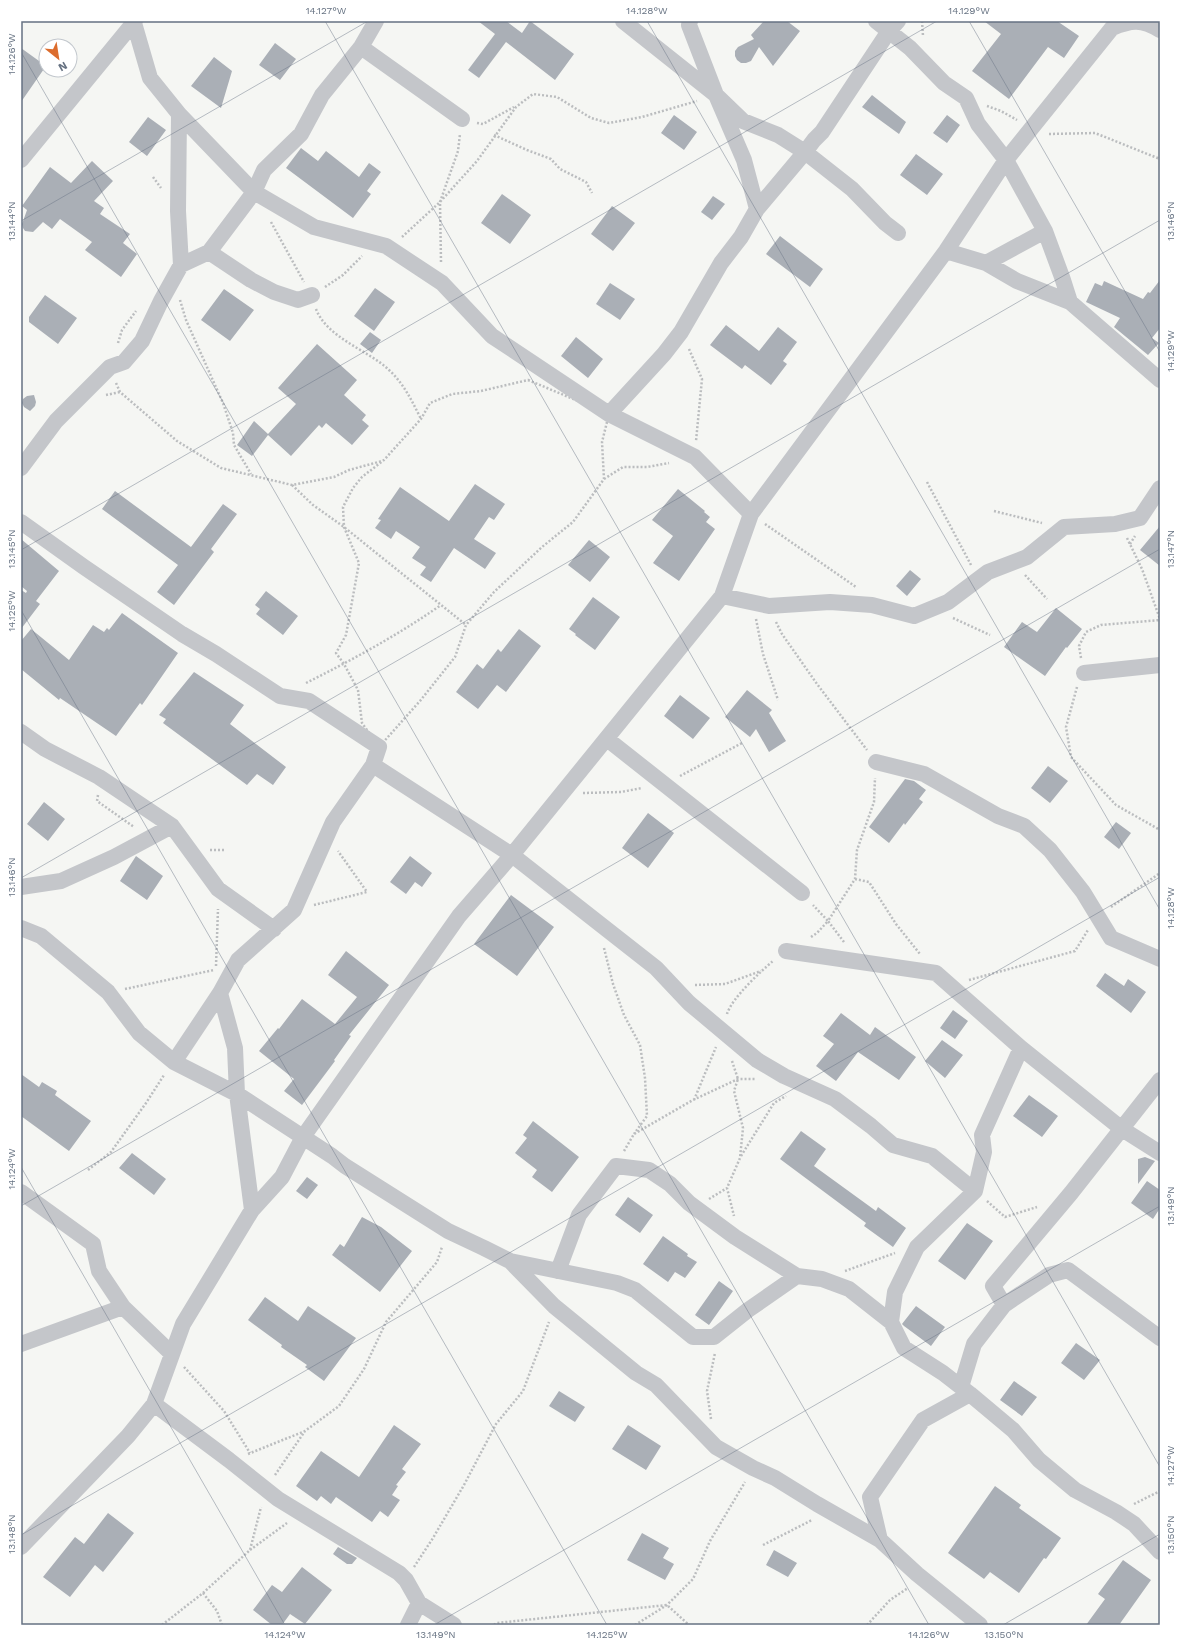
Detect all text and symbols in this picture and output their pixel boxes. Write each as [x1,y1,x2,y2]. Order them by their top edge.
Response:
text: 14.127°W [306,5,347,16]
text: 14.128°W [626,5,668,16]
text: 14.129°W [948,5,990,16]
text: 14.126°W [6,33,17,75]
north arrow [38,38,78,78]
text: N [56,59,70,74]
text: 13.144°N [6,201,17,241]
text: 13.146°N [1165,201,1176,241]
text: 14.129°W [1165,330,1176,372]
text: 13.145°N [6,530,17,568]
text: 13.147°N [1165,530,1176,568]
text: 14.125°W [6,590,17,632]
text: 13.146°N [6,857,17,897]
text: 14.128°W [1165,887,1176,929]
text: 14.124°W [6,1148,17,1190]
text: 13.149°N [1165,1186,1176,1226]
text: 14.127°W [1165,1445,1176,1486]
text: 13.148°N [6,1514,17,1554]
text: 13.150°N [1165,1515,1176,1555]
text: 14.124°W [264,1629,306,1640]
text: 13.149°N [416,1629,456,1640]
text: 14.125°W [586,1629,628,1640]
text: 14.126°W [908,1629,950,1640]
text: 13.150°N [984,1629,1024,1640]

